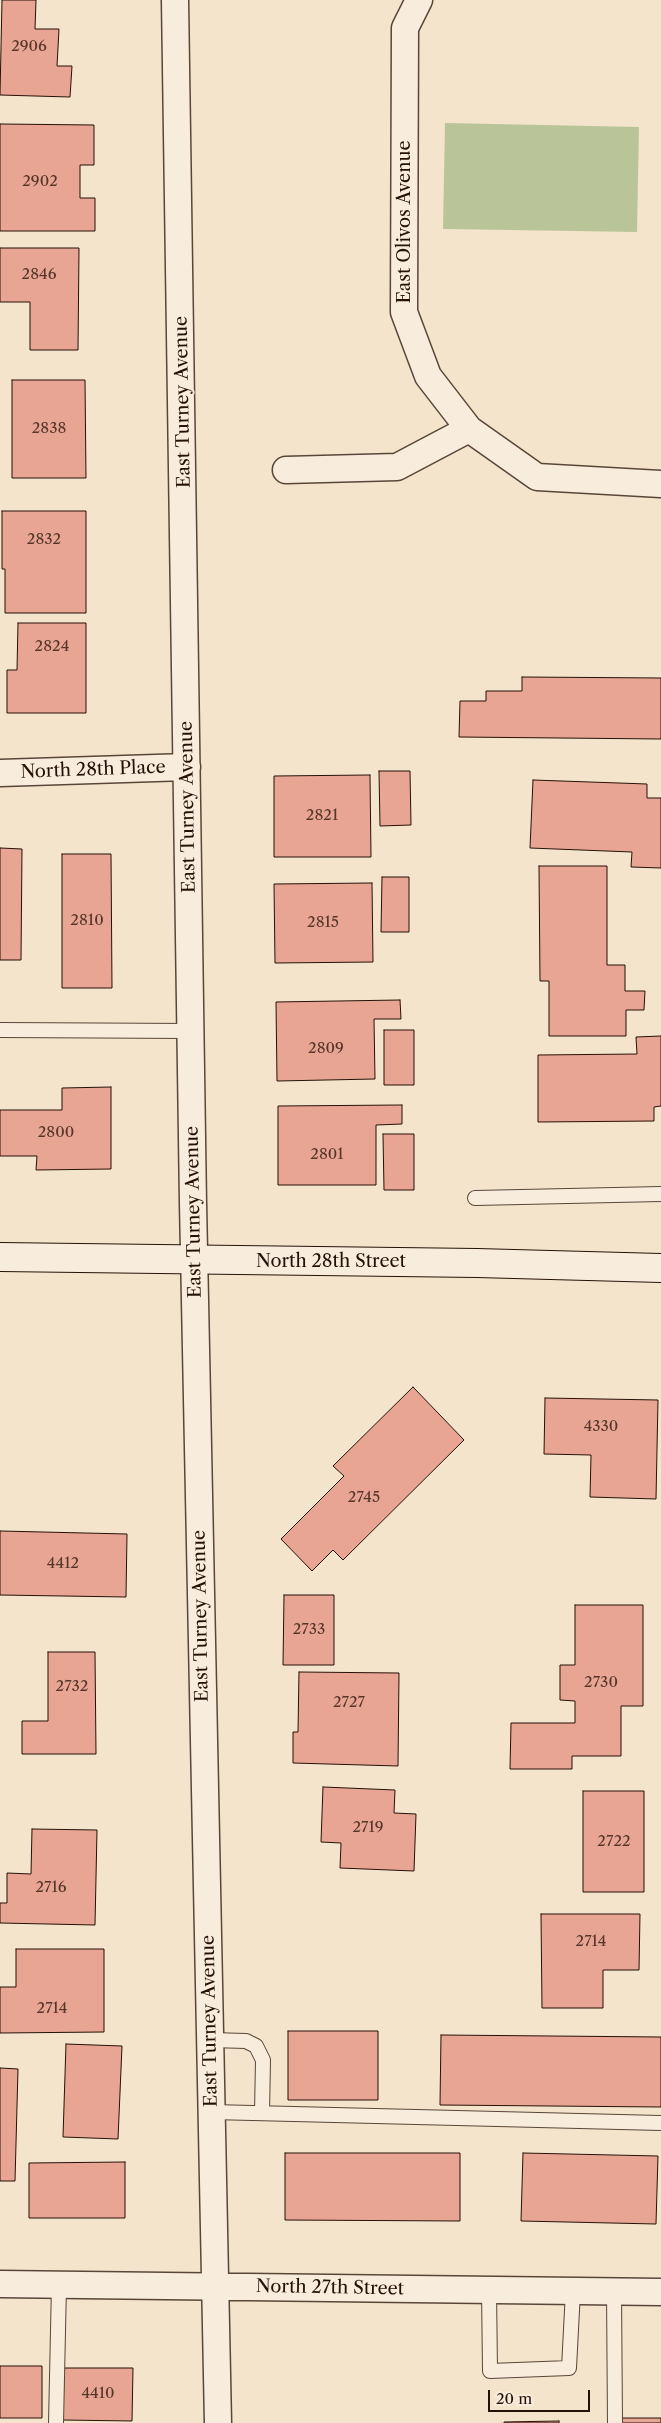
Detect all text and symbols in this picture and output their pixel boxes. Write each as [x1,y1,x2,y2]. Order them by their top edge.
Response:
house number: 2906 [11,38,47,56]
street label: East Olivos Avenue [394,140,416,304]
house number: 2902 [22,173,58,191]
house number: 2846 [22,266,56,284]
street label: East Turney Avenue [171,316,195,488]
house number: 2838 [32,420,66,438]
house number: 2832 [27,531,61,549]
house number: 2824 [35,638,69,656]
street label: East Turney Avenue [176,721,200,893]
street label: North 28th Place [20,757,166,783]
house number: 2821 [306,807,338,825]
house number: 2810 [70,912,104,930]
house number: 2815 [307,914,339,932]
house number: 2809 [308,1040,344,1058]
house number: 2800 [38,1124,74,1142]
street label: East Turney Avenue [182,1126,206,1298]
house number: 2801 [310,1146,344,1164]
street label: North 28th Street [256,1251,406,1273]
house number: 4330 [584,1418,618,1436]
house number: 2745 [348,1489,380,1507]
street label: East Turney Avenue [189,1530,213,1702]
house number: 4412 [47,1555,79,1573]
house number: 2733 [293,1621,325,1639]
house number: 2730 [584,1674,618,1692]
house number: 2732 [56,1678,88,1696]
house number: 2727 [333,1694,365,1712]
house number: 2719 [352,1819,384,1837]
house number: 2722 [597,1833,631,1851]
house number: 2716 [35,1879,67,1897]
house number: 2714 [576,1933,606,1951]
street label: East Turney Avenue [198,1935,222,2107]
house number: 2714 [37,2000,67,2018]
street label: North 27th Street [256,2276,404,2300]
scale bar [491,2380,594,2412]
house number: 4410 [81,2385,115,2403]
text: 20 m [496,2389,532,2408]

